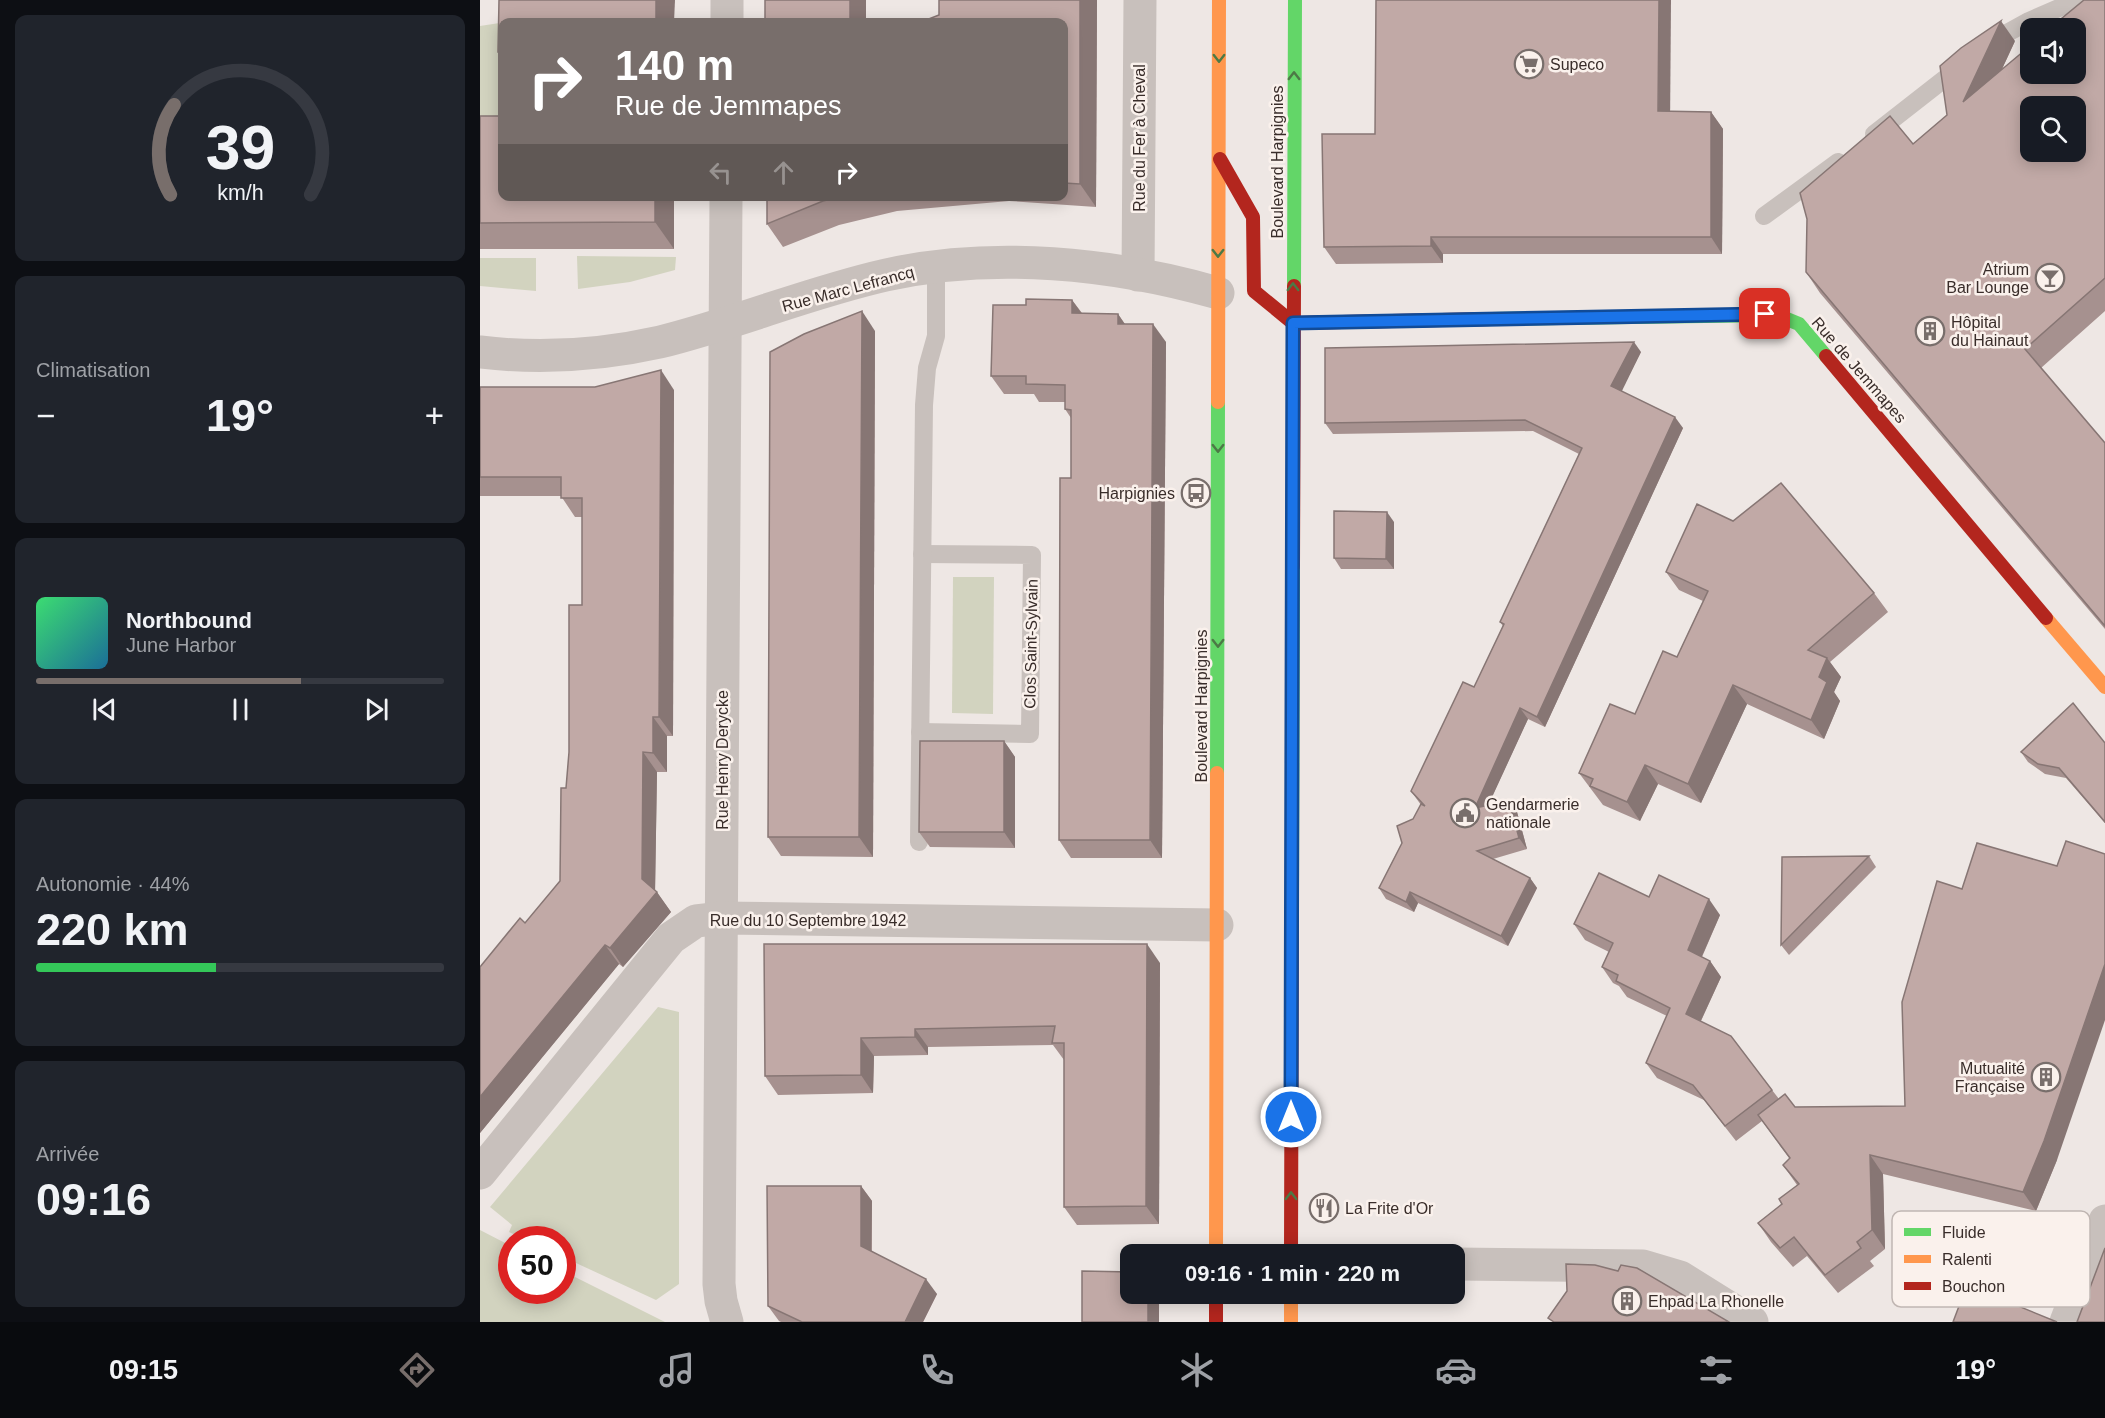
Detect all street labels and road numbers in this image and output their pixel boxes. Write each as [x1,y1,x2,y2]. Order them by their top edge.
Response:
street label: Rue du Fer à Cheval [1131,64,1148,212]
street label: Boulevard Harpignies [1269,86,1286,238]
street label: Rue Marc Lefrancq [780,263,916,315]
street label: Rue de Jemmapes [1809,314,1909,426]
street label: Clos Saint-Sylvain [1021,579,1041,709]
street label: Boulevard Harpignies [1193,630,1210,782]
street label: Rue Henry Derycke [714,690,731,830]
street label: Rue du 10 Septembre 1942 [710,912,906,929]

